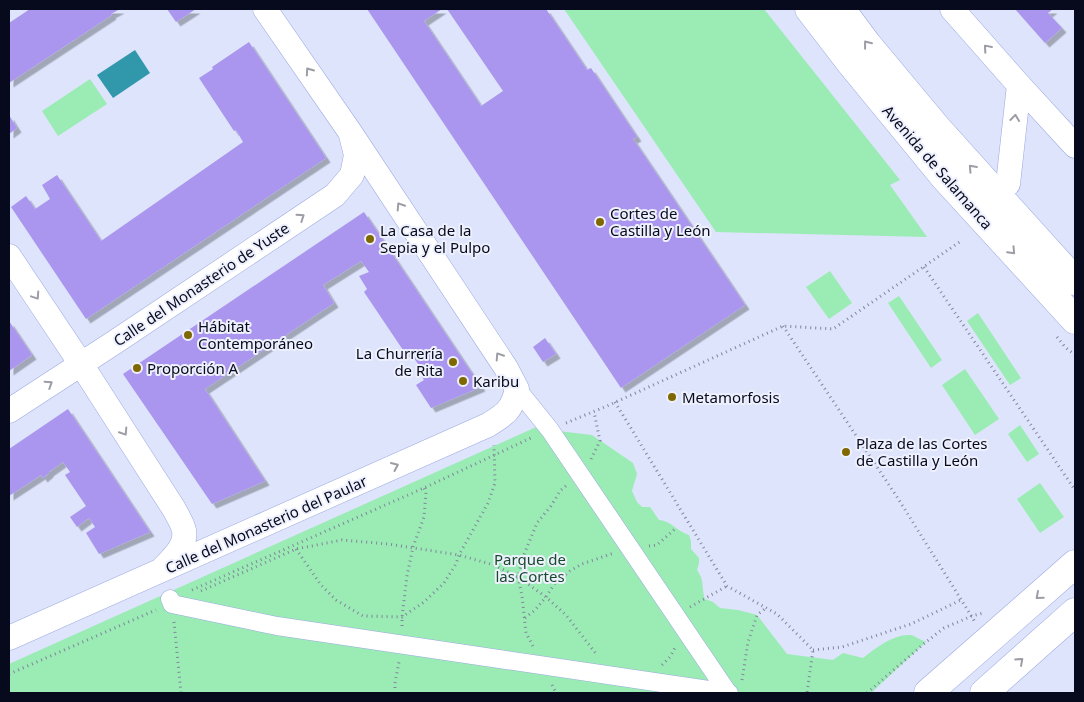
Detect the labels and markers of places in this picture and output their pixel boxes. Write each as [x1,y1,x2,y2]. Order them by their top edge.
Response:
place label: Cortes de Castilla y León [610,203,711,240]
marker: Cortes de Castilla y León [594,216,606,228]
place label: La Casa de la Sepia y el Pulpo [380,220,490,257]
marker: La Casa de la Sepia y el Pulpo [364,233,376,245]
place label: Hábitat Contemporáneo [198,316,313,353]
marker: Hábitat Contemporáneo [182,329,194,341]
place label: La Churrería de Rita [356,343,443,380]
marker: La Churrería de Rita [447,356,459,368]
place label: Proporción A [147,358,239,378]
marker: Proporción A [131,362,143,374]
place label: Karibu [473,371,519,391]
marker: Karibu [457,375,469,387]
place label: Metamorfosis [682,387,780,407]
marker: Metamorfosis [666,391,678,403]
place label: Plaza de las Cortes de Castilla y León [856,433,988,470]
marker: Plaza de las Cortes de Castilla y León [840,446,852,458]

